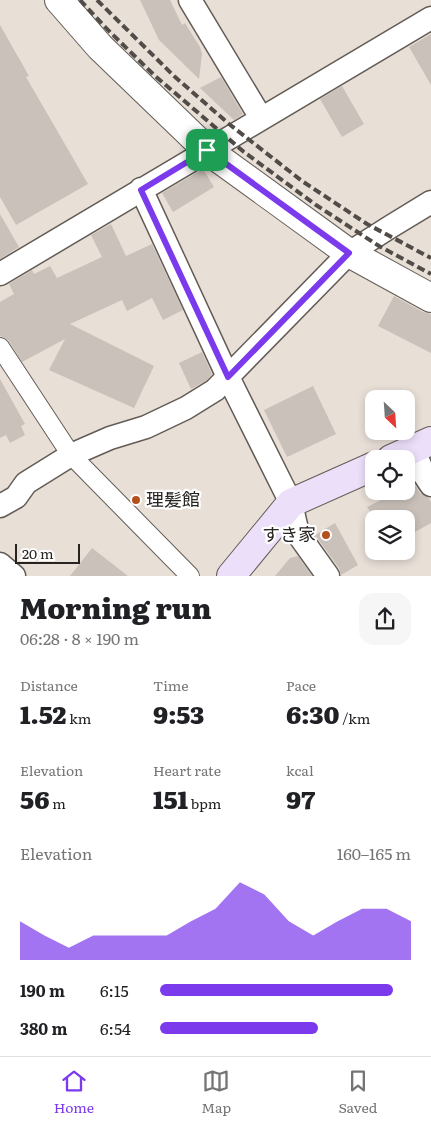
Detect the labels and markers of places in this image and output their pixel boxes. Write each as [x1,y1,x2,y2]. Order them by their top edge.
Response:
pin [186,129,228,171]
place label: 理髪館 [146,485,200,512]
marker: 理髪館 [130,494,142,506]
place label: すき家 [262,520,316,547]
marker: すき家 [320,529,332,541]

